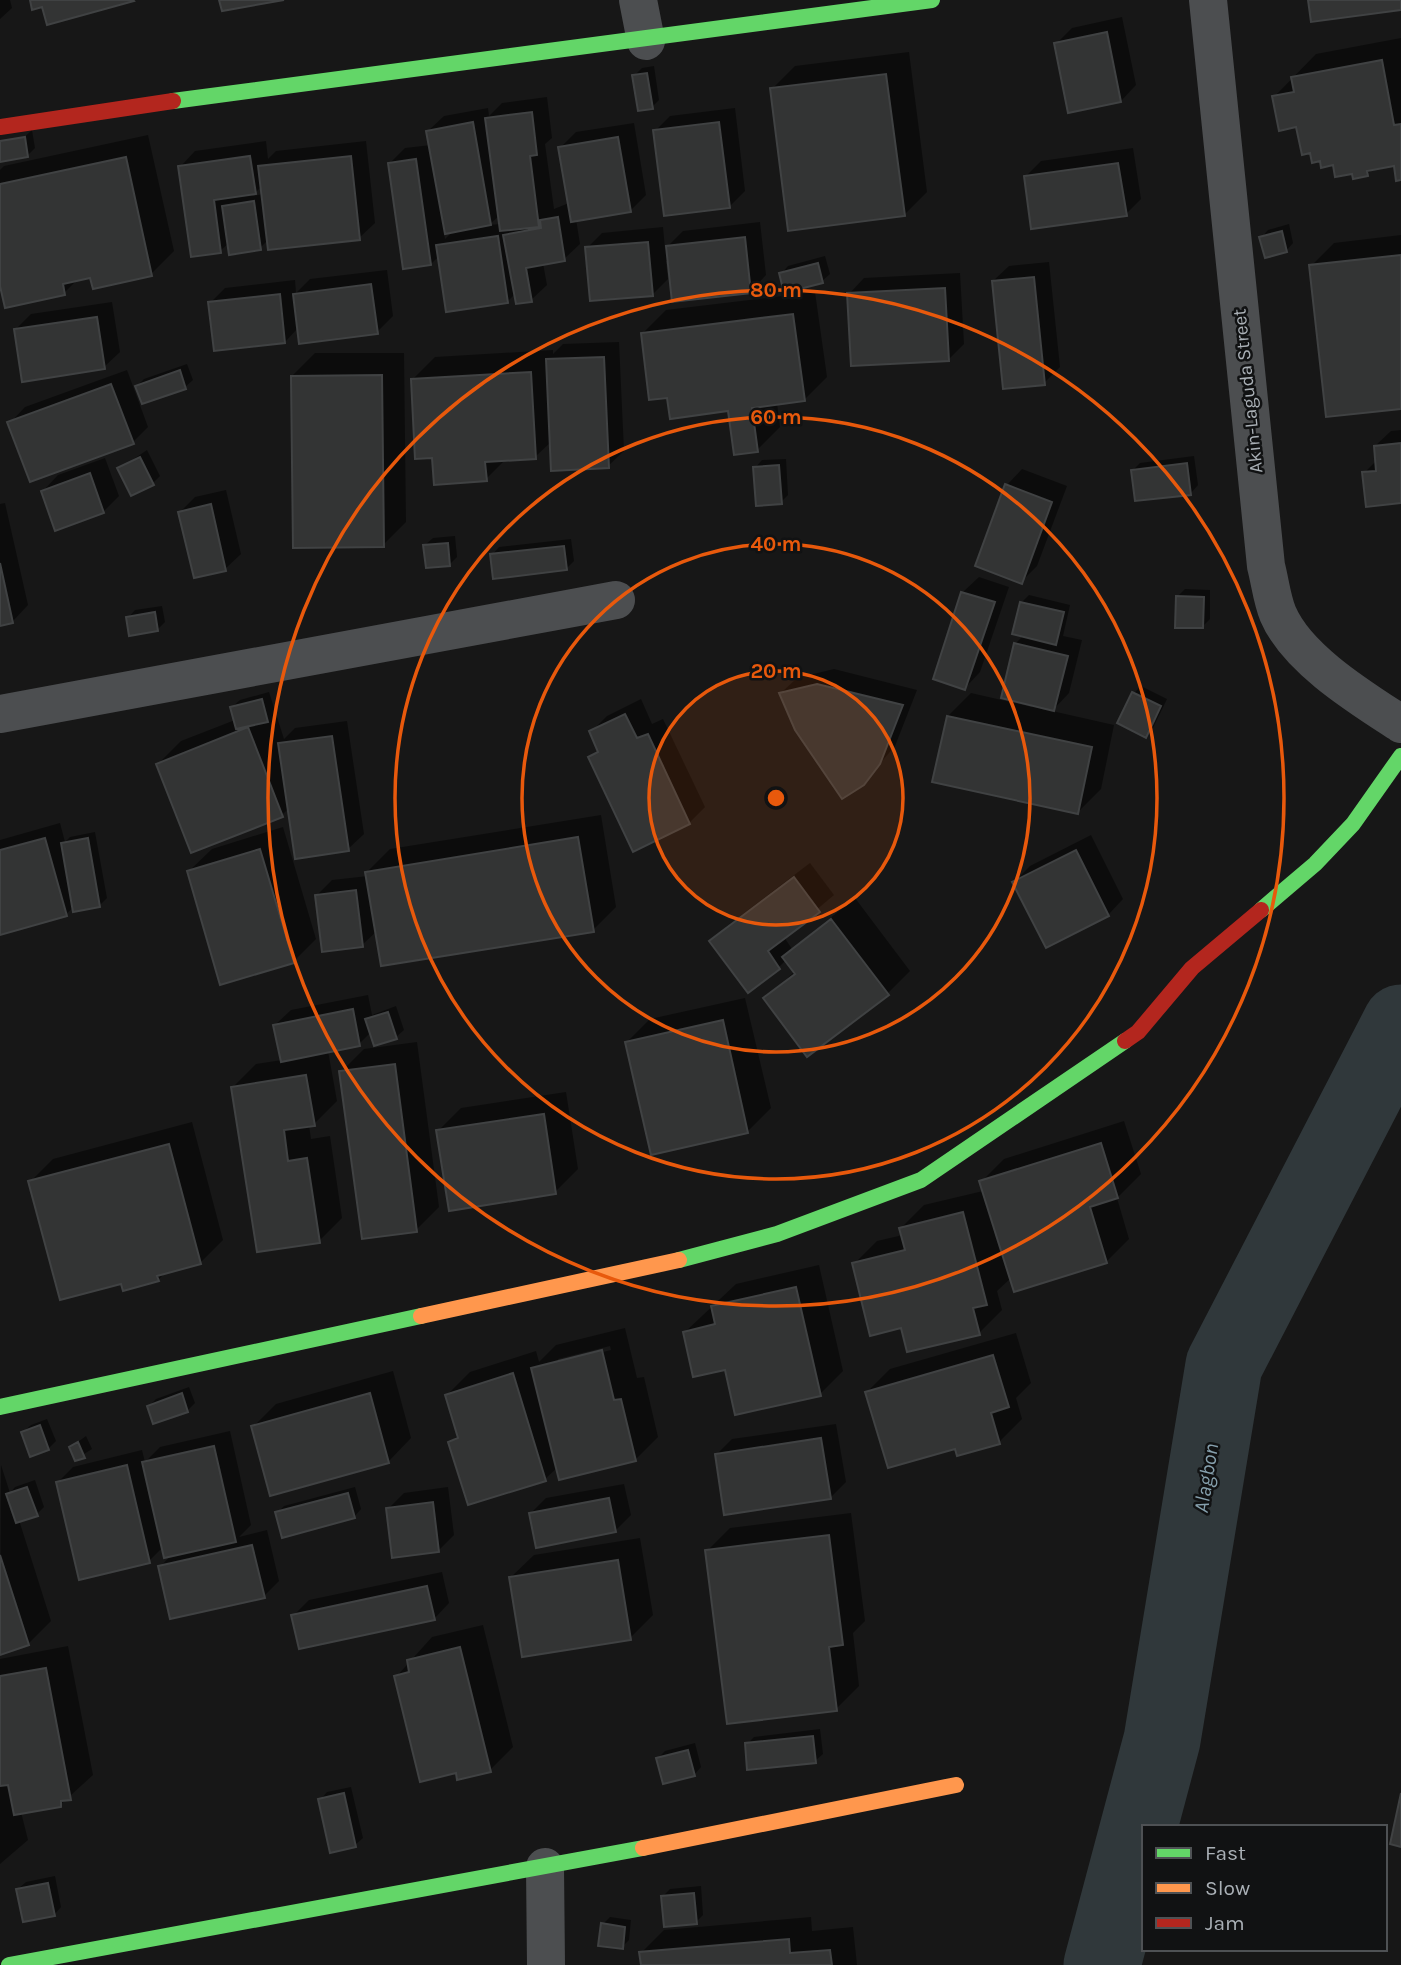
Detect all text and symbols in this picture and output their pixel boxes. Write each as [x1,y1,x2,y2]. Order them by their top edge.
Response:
text: 80 m [750,278,802,302]
street label: Akin-Laguda Street [1228,308,1268,474]
text: 60 m [750,405,802,429]
text: 40 m [750,532,802,556]
text: 20 m [750,659,802,683]
centre of rings [764,786,788,810]
water label: Alagbon [1189,1441,1223,1515]
legend [1142,1825,1387,1951]
text: Fast [1205,1841,1246,1865]
text: Slow [1205,1876,1250,1900]
text: Jam [1205,1911,1245,1935]

